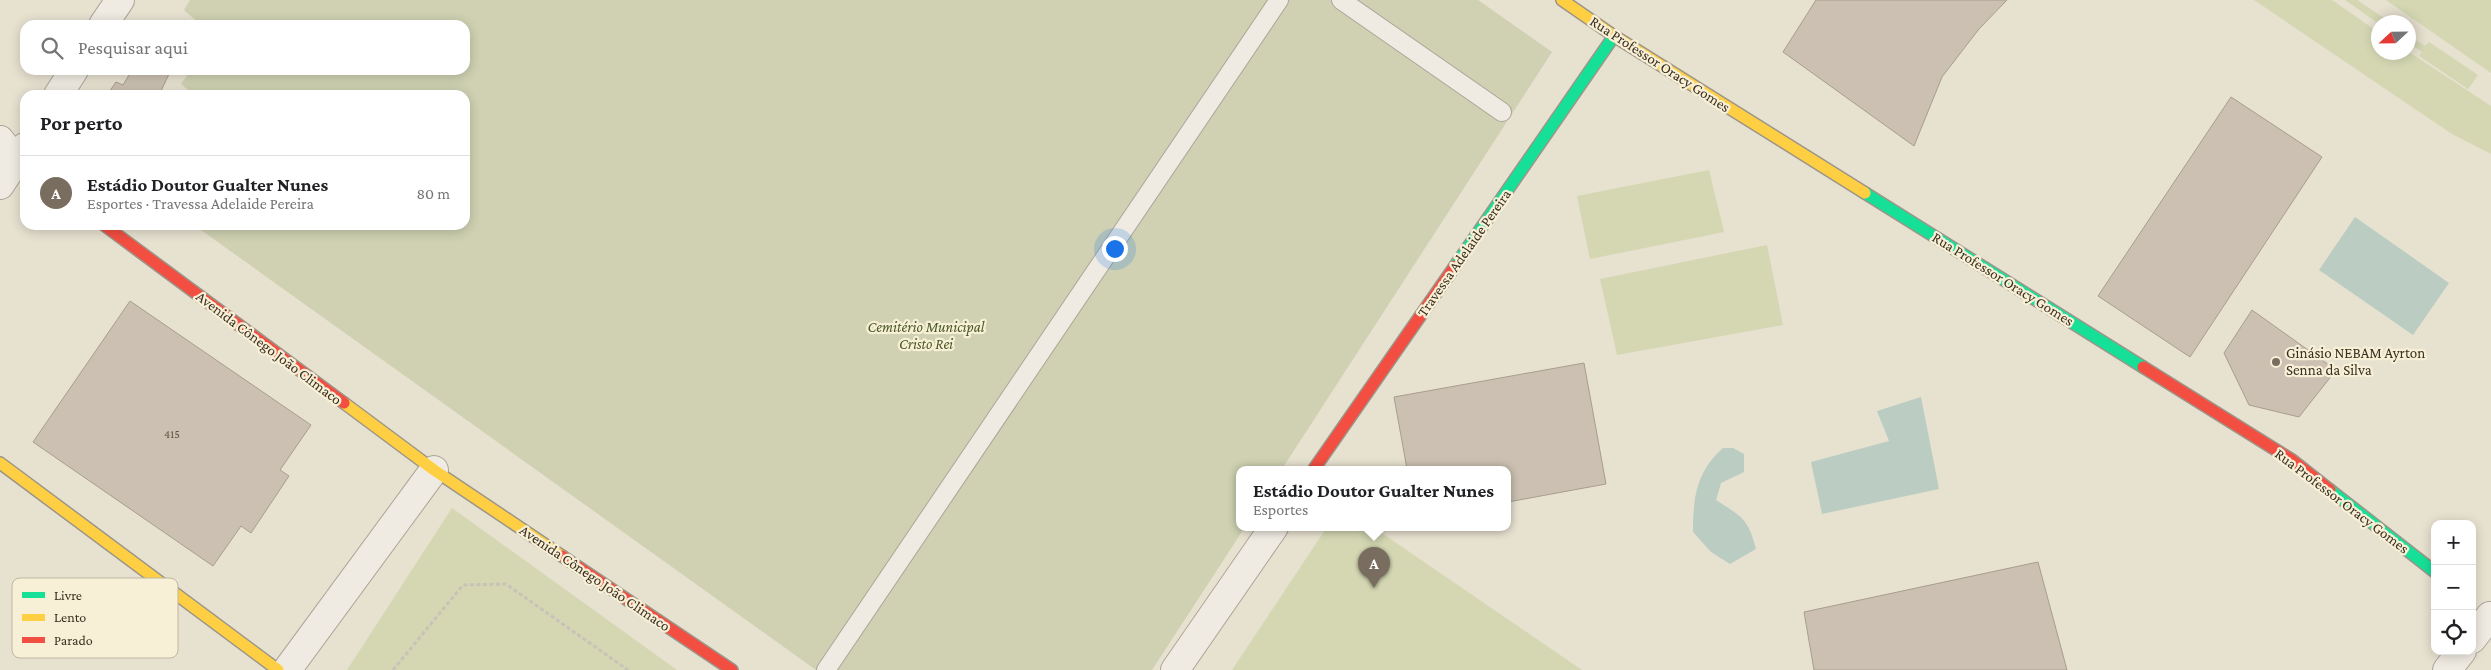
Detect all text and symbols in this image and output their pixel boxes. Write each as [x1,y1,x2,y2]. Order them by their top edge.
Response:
street label: Rua Professor Oracy Gomes [1586,13,1733,116]
north arrow [2371,15,2416,60]
search box [20,20,470,75]
icon: search [38,34,66,62]
text: Pesquisar aqui [78,37,188,58]
text: Por perto [40,111,123,135]
text: Estádio Doutor Gualter Nunes [87,174,328,195]
text: A [51,185,61,202]
text: 80 m [416,185,450,202]
street label: Travessa Adelaide Pereira [1414,186,1514,320]
text: Esportes · Travessa Adelaide Pereira [87,195,314,212]
street label: Rua Professor Oracy Gomes [1929,229,2077,330]
your location [1102,236,1128,262]
street label: Avenida Cônego João Climaco [193,288,345,409]
park label: Cemitério Municipal Cristo Rei [868,319,985,352]
place label: Ginásio NEBAM Ayrton Senna da Silva [2286,345,2425,378]
marker: Ginásio NEBAM Ayrton Senna da Silva [2270,356,2282,368]
house number: 415 [164,427,180,441]
street label: Rua Professor Oracy Gomes [2271,445,2412,557]
popup [1236,466,1511,531]
text: Estádio Doutor Gualter Nunes [1253,480,1494,501]
text: Esportes [1253,501,1308,518]
map controls [2431,520,2476,655]
button: + [2431,520,2476,565]
street label: Avenida Cônego João Climaco [516,522,673,635]
pin: A [1358,547,1390,588]
button: − [2431,565,2476,610]
legend [12,578,178,658]
text: Livre [54,587,82,603]
text: Lento [54,609,86,625]
button: locate [2431,610,2476,655]
text: Parado [54,632,93,648]

